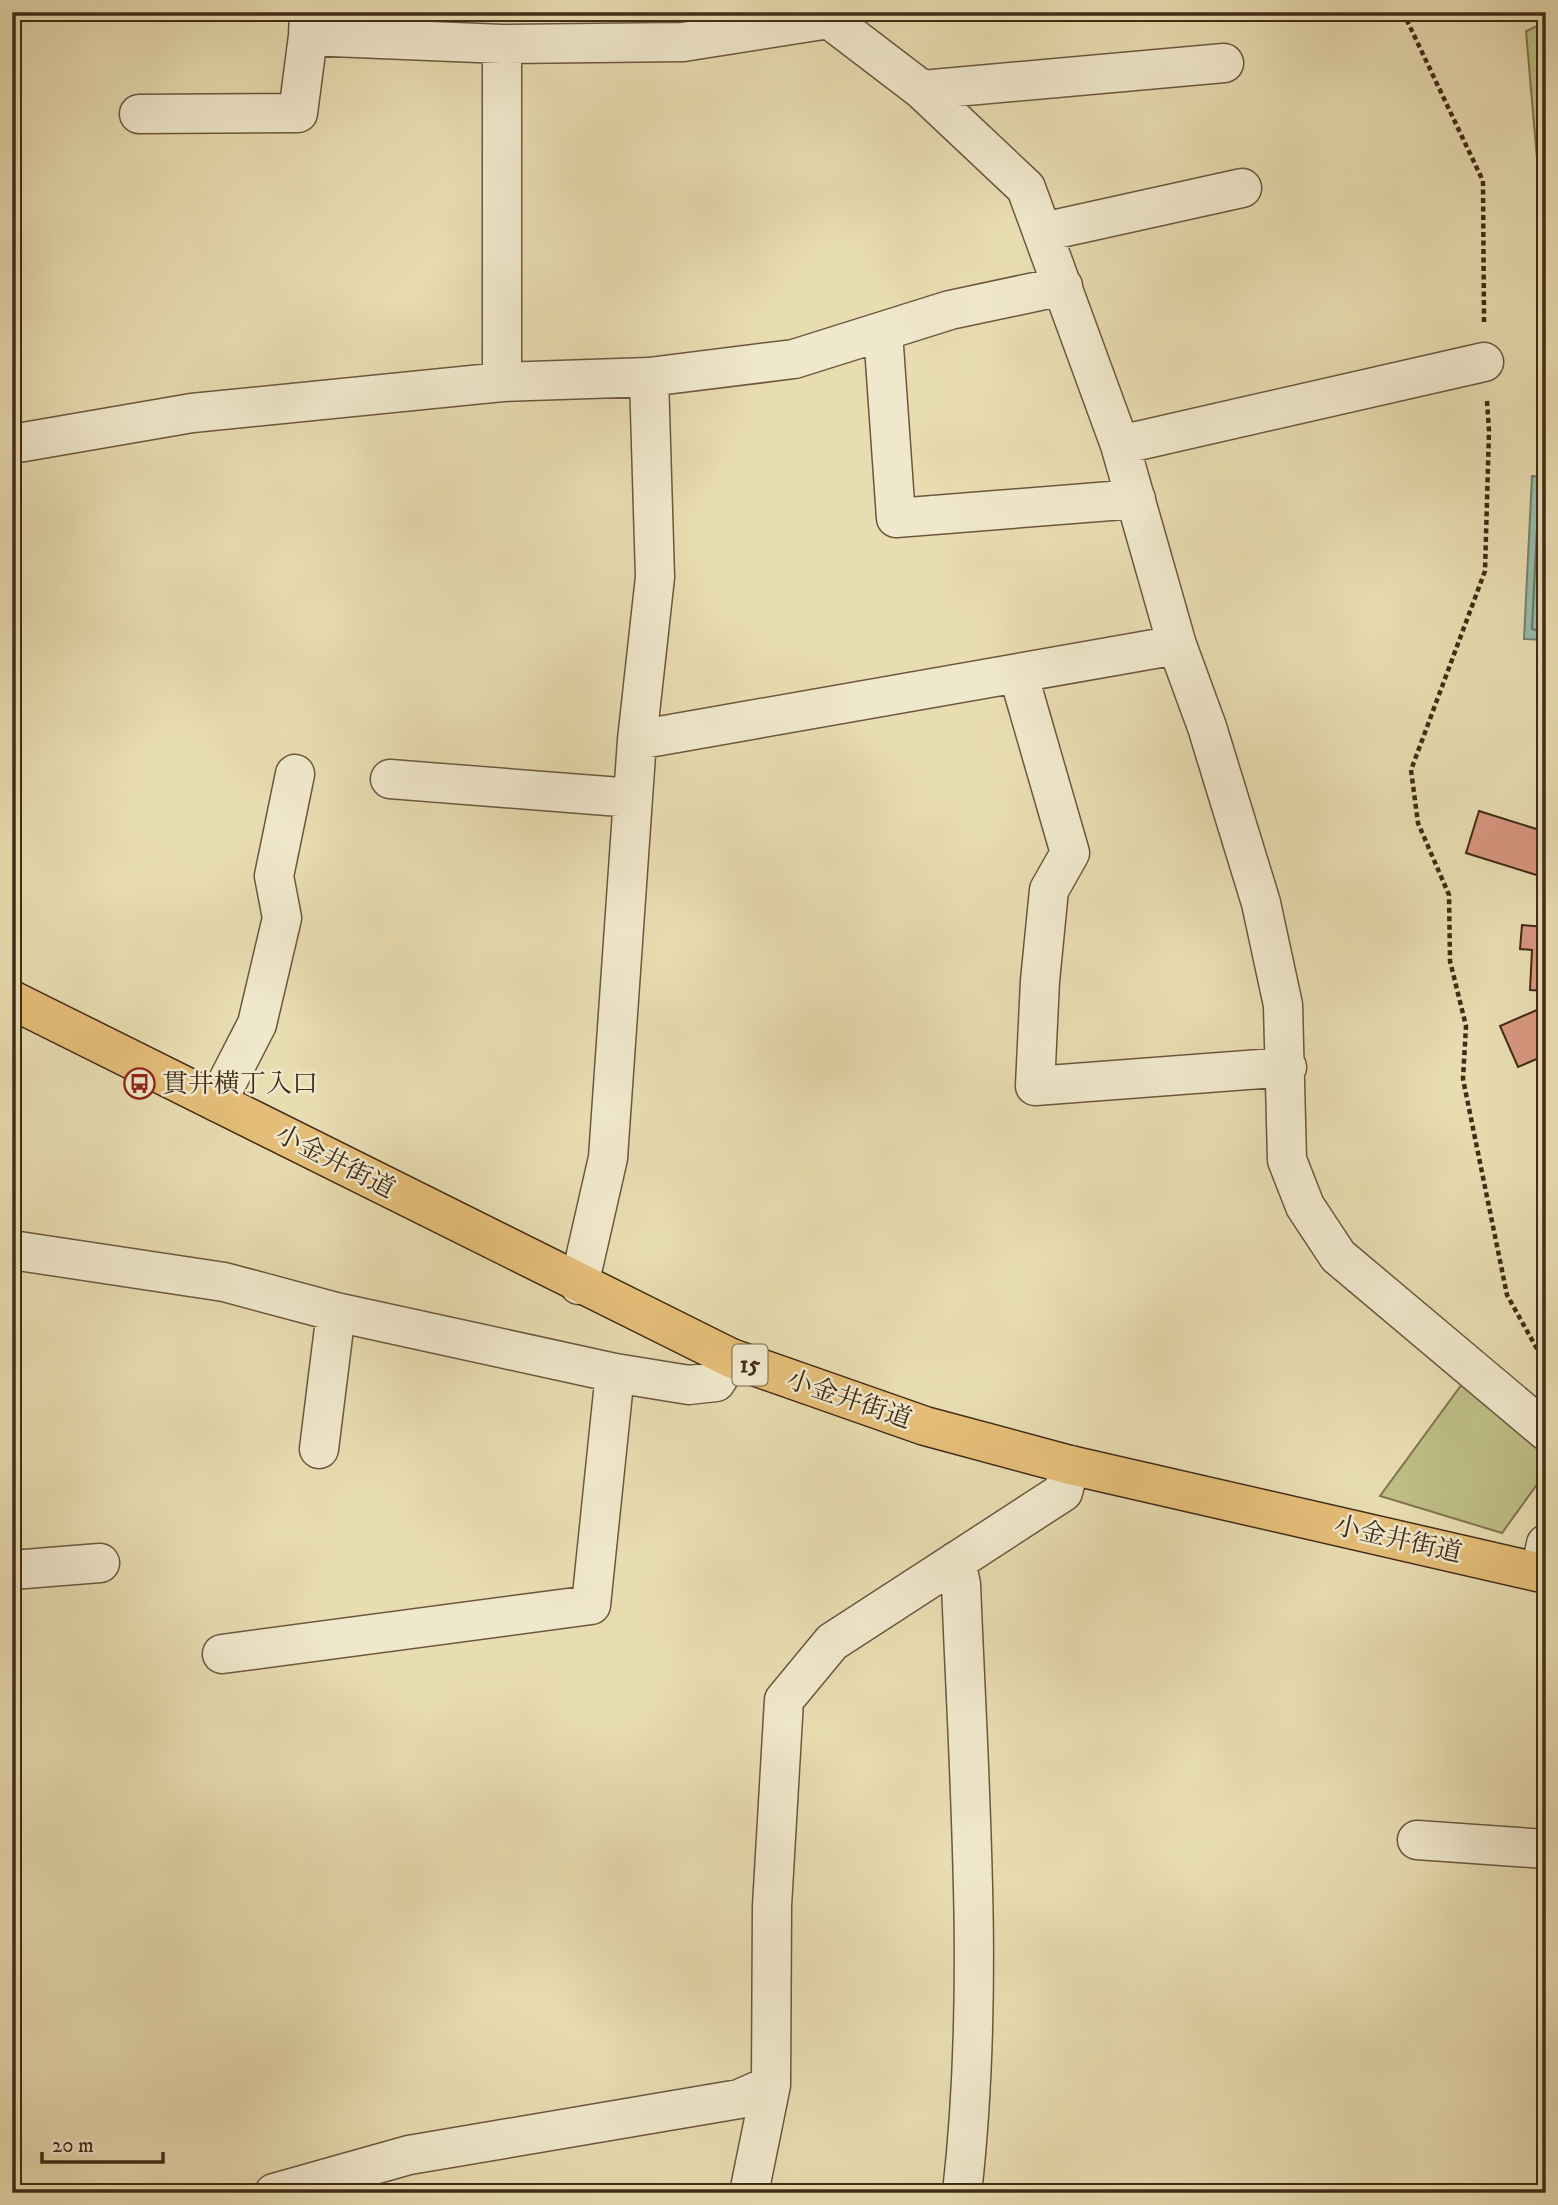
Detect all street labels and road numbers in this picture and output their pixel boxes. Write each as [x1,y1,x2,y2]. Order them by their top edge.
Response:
street label: 小金井街道 [270,1118,400,1206]
road number: 15 [732,1344,768,1386]
street label: 小金井街道 [782,1363,916,1437]
street label: 小金井街道 [1331,1509,1465,1571]

